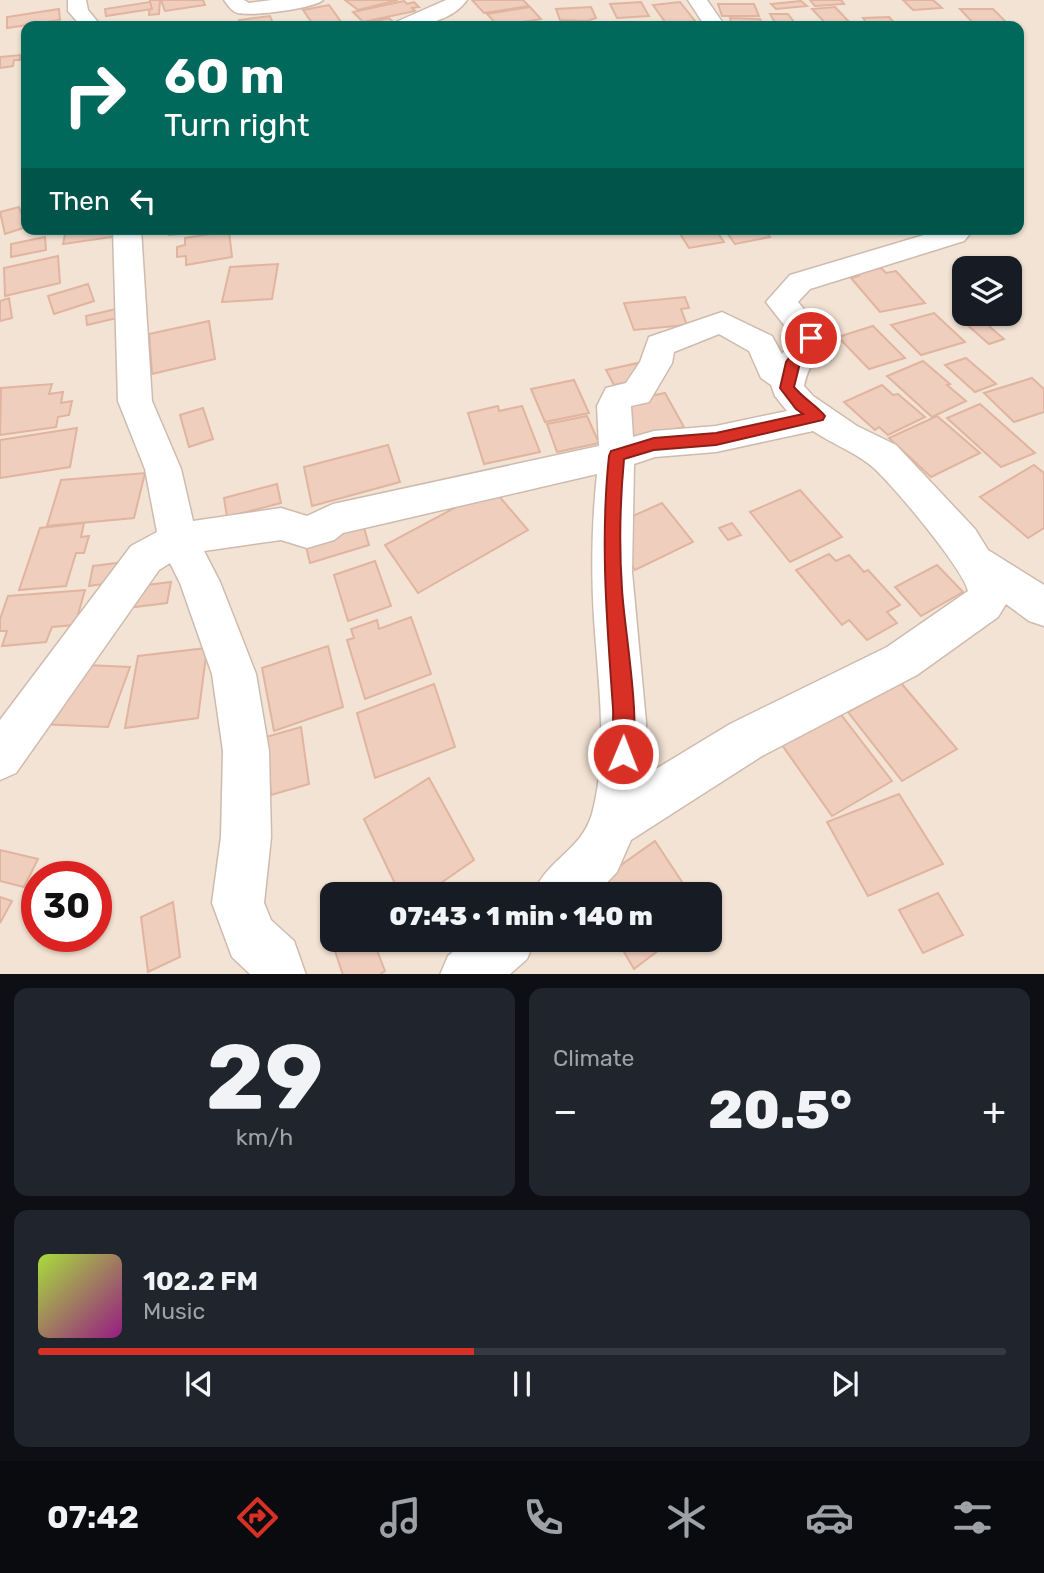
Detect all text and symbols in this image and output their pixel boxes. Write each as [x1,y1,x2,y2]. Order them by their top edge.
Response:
text: 60 m [164,47,285,105]
icon: right [49,49,140,140]
text: Turn right [164,106,309,144]
icon: left [124,182,162,220]
text: Then [49,186,110,217]
map controls [952,256,1022,326]
button: layers [952,256,1022,326]
pin [781,308,841,368]
icon: arrive [792,319,830,357]
position arrow [586,717,660,791]
speed limit sign: 30 [21,861,112,952]
text: 07:43 · 1 min · 140 m [389,901,653,932]
text: 29 [206,1023,323,1131]
text: Climate [553,1044,634,1072]
text: 20.5° [708,1079,852,1141]
text: − [553,1088,578,1134]
text: + [982,1088,1006,1134]
text: km/h [236,1123,293,1151]
text: 102.2 FM [143,1266,258,1297]
text: Music [143,1297,205,1325]
icon: previous [180,1365,218,1403]
icon: pause [503,1365,541,1403]
icon: next [826,1365,864,1403]
icon: directions [233,1493,282,1542]
icon: music [376,1493,425,1542]
icon: phone [519,1493,568,1542]
icon: climate [662,1493,711,1542]
icon: car [805,1493,854,1542]
icon: filters [948,1493,997,1542]
text: 07:42 [47,1498,139,1536]

